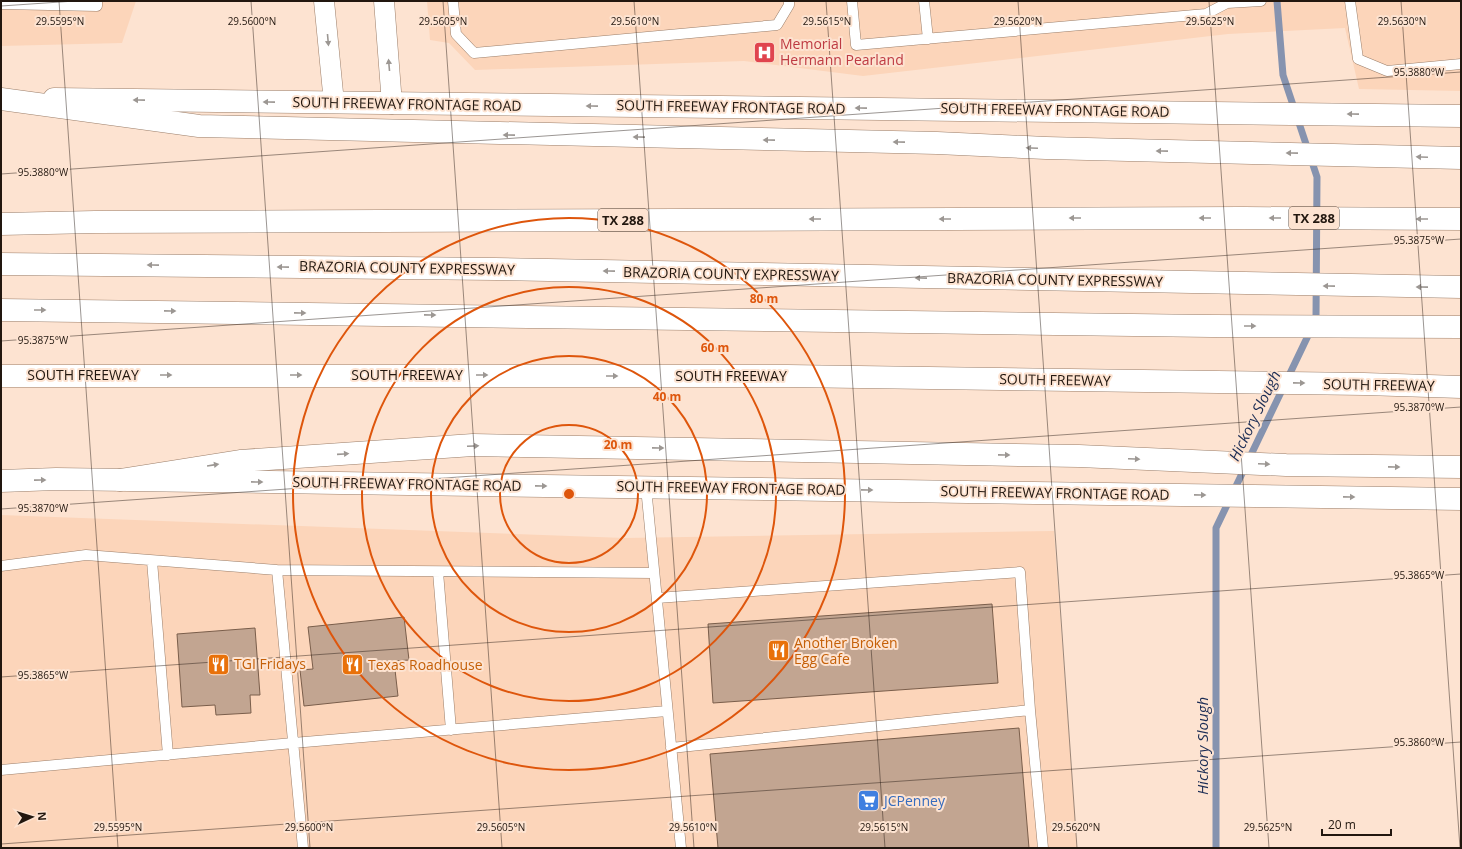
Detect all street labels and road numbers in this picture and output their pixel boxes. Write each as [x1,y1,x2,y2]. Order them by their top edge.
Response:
street label: SOUTH FREEWAY FRONTAGE ROAD [292,92,522,115]
street label: SOUTH FREEWAY FRONTAGE ROAD [616,95,846,118]
street label: SOUTH FREEWAY FRONTAGE ROAD [940,98,1170,121]
road number: TX 288 [1289,207,1339,229]
road number: TX 288 [598,209,648,231]
street label: BRAZORIA COUNTY EXPRESSWAY [299,256,515,279]
street label: BRAZORIA COUNTY EXPRESSWAY [623,262,839,285]
street label: BRAZORIA COUNTY EXPRESSWAY [947,268,1163,291]
street label: SOUTH FREEWAY [27,365,139,384]
street label: SOUTH FREEWAY [351,365,463,384]
street label: SOUTH FREEWAY [675,366,787,385]
street label: SOUTH FREEWAY [999,369,1111,390]
street label: SOUTH FREEWAY [1323,374,1435,395]
street label: SOUTH FREEWAY FRONTAGE ROAD [292,472,522,495]
street label: SOUTH FREEWAY FRONTAGE ROAD [616,476,846,499]
street label: SOUTH FREEWAY FRONTAGE ROAD [940,481,1170,504]

